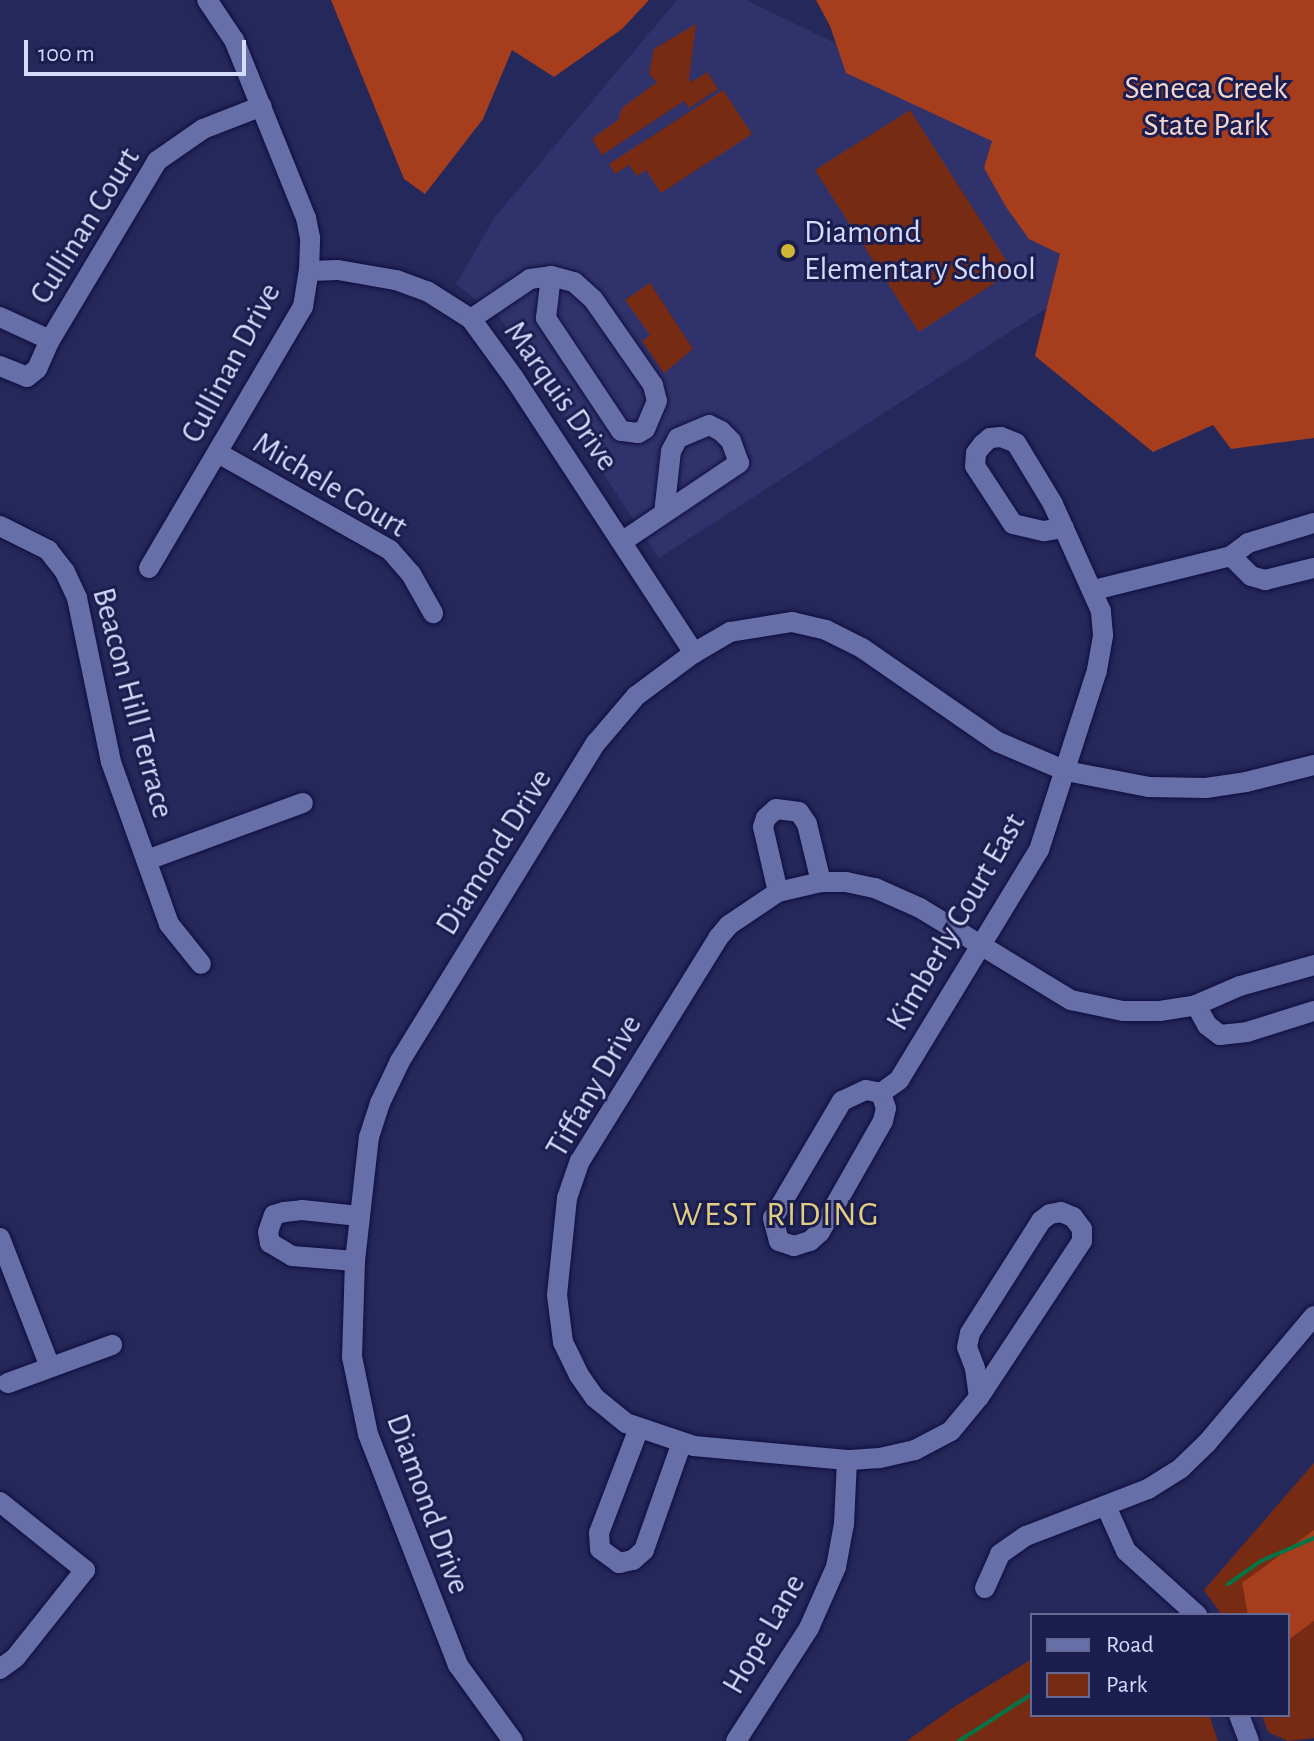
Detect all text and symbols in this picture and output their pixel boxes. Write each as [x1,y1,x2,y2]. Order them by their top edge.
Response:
scale bar [28,24,250,74]
text: 100 m [38,42,95,66]
park label: Seneca Creek State Park [1125,70,1287,145]
street label: Cullinan Court [22,141,148,311]
place label: Diamond Elementary School [804,214,1036,289]
marker: Diamond Elementary School [779,242,797,260]
street label: Cullinan Drive [173,277,289,449]
street label: Marquis Drive [495,314,627,478]
street label: Michele Court [246,424,414,546]
street label: Beacon Hill Terrace [84,584,182,822]
street label: Diamond Drive [428,762,560,942]
street label: Kimberly Court East [878,807,1034,1037]
street label: Tiffany Drive [538,1008,650,1164]
district label: WEST RIDING [672,1196,880,1236]
street label: Diamond Drive [378,1409,478,1599]
street label: Hope Lane [714,1567,814,1701]
legend [1030,1613,1290,1717]
text: Road [1106,1633,1154,1657]
text: Park [1106,1673,1147,1697]

